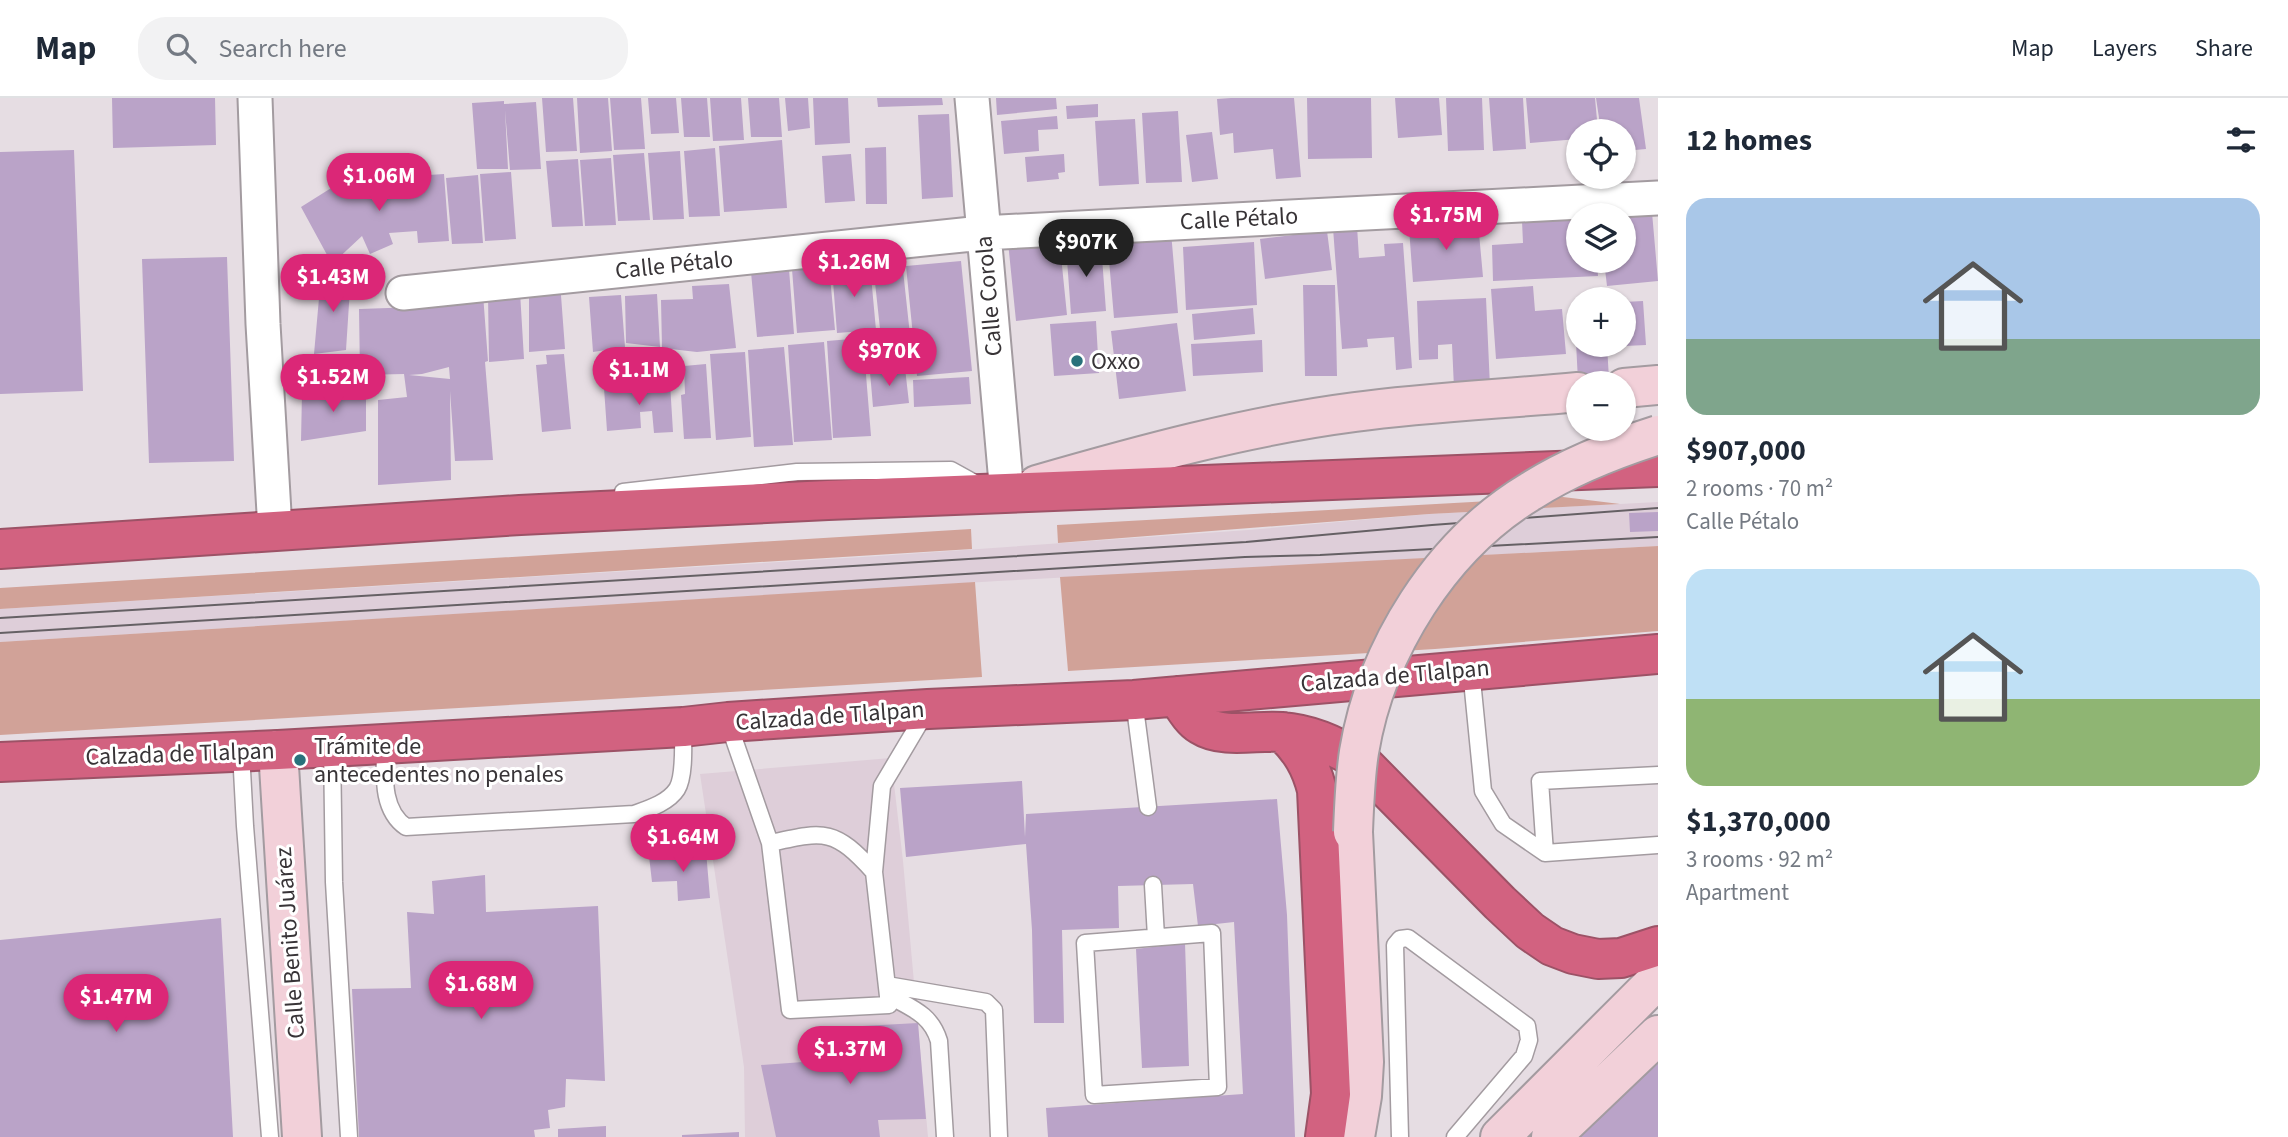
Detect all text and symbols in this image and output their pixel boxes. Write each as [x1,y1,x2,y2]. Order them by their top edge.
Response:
search box [138,17,628,80]
text: Map [35,25,96,72]
icon: search [162,29,200,67]
text: Search here [218,30,347,67]
text: Map [2011,31,2054,66]
text: Layers [2092,31,2157,66]
text: Share [2195,31,2253,66]
map controls [1566,119,1636,441]
button: locate [1566,119,1636,189]
text: 12 homes [1686,119,1812,162]
icon: filters [2222,121,2260,159]
pin: $1.06M [322,153,436,213]
text: $1.06M [342,159,416,192]
pin: $1.75M [1389,192,1503,252]
street label: Calle Pétalo [1179,198,1299,240]
text: $1.75M [1409,198,1483,231]
button: layers [1566,203,1636,273]
pin: $907K [1037,220,1135,279]
text: $907K [1055,225,1117,258]
street label: Calle Corola [966,234,1012,358]
pin: $1.26M [797,240,911,299]
street label: Calle Pétalo [613,241,735,289]
icon: home [1910,243,2036,369]
text: $1.26M [817,245,891,278]
pin: $1.43M [276,254,390,314]
text: $1.43M [296,260,370,293]
button: + [1566,287,1636,357]
pin: $970K [840,328,938,388]
text: $970K [858,334,920,367]
place label: Oxxo [1091,344,1141,379]
pin: $1.1M [590,348,688,407]
text: $1.1M [609,353,669,386]
marker: Oxxo [1069,353,1085,369]
pin: $1.52M [276,354,390,414]
text: $1.52M [296,360,370,393]
button: − [1566,371,1636,441]
text: $907,000 [1686,429,1806,472]
text: 2 rooms · 70 m² [1686,472,1833,505]
text: Calle Pétalo [1686,505,1799,538]
icon: home [1910,614,2036,740]
street label: Calzada de Tlalpan [1299,650,1491,702]
street label: Calzada de Tlalpan [734,692,926,740]
place label: Trámite de antecedentes no penales [314,729,564,792]
street label: Calzada de Tlalpan [85,733,275,775]
marker: Trámite de antecedentes no penales [292,752,308,768]
text: $1,370,000 [1686,800,1831,843]
pin: $1.64M [626,814,740,874]
text: $1.64M [646,820,720,853]
text: 3 rooms · 92 m² [1686,843,1833,876]
street label: Calle Benito Juárez [266,846,314,1040]
text: Apartment [1686,876,1789,909]
pin: $1.68M [424,962,538,1021]
text: $1.68M [444,967,518,1000]
pin: $1.47M [59,974,173,1034]
text: $1.47M [79,980,153,1013]
pin: $1.37M [793,1026,907,1086]
text: $1.37M [813,1032,887,1065]

